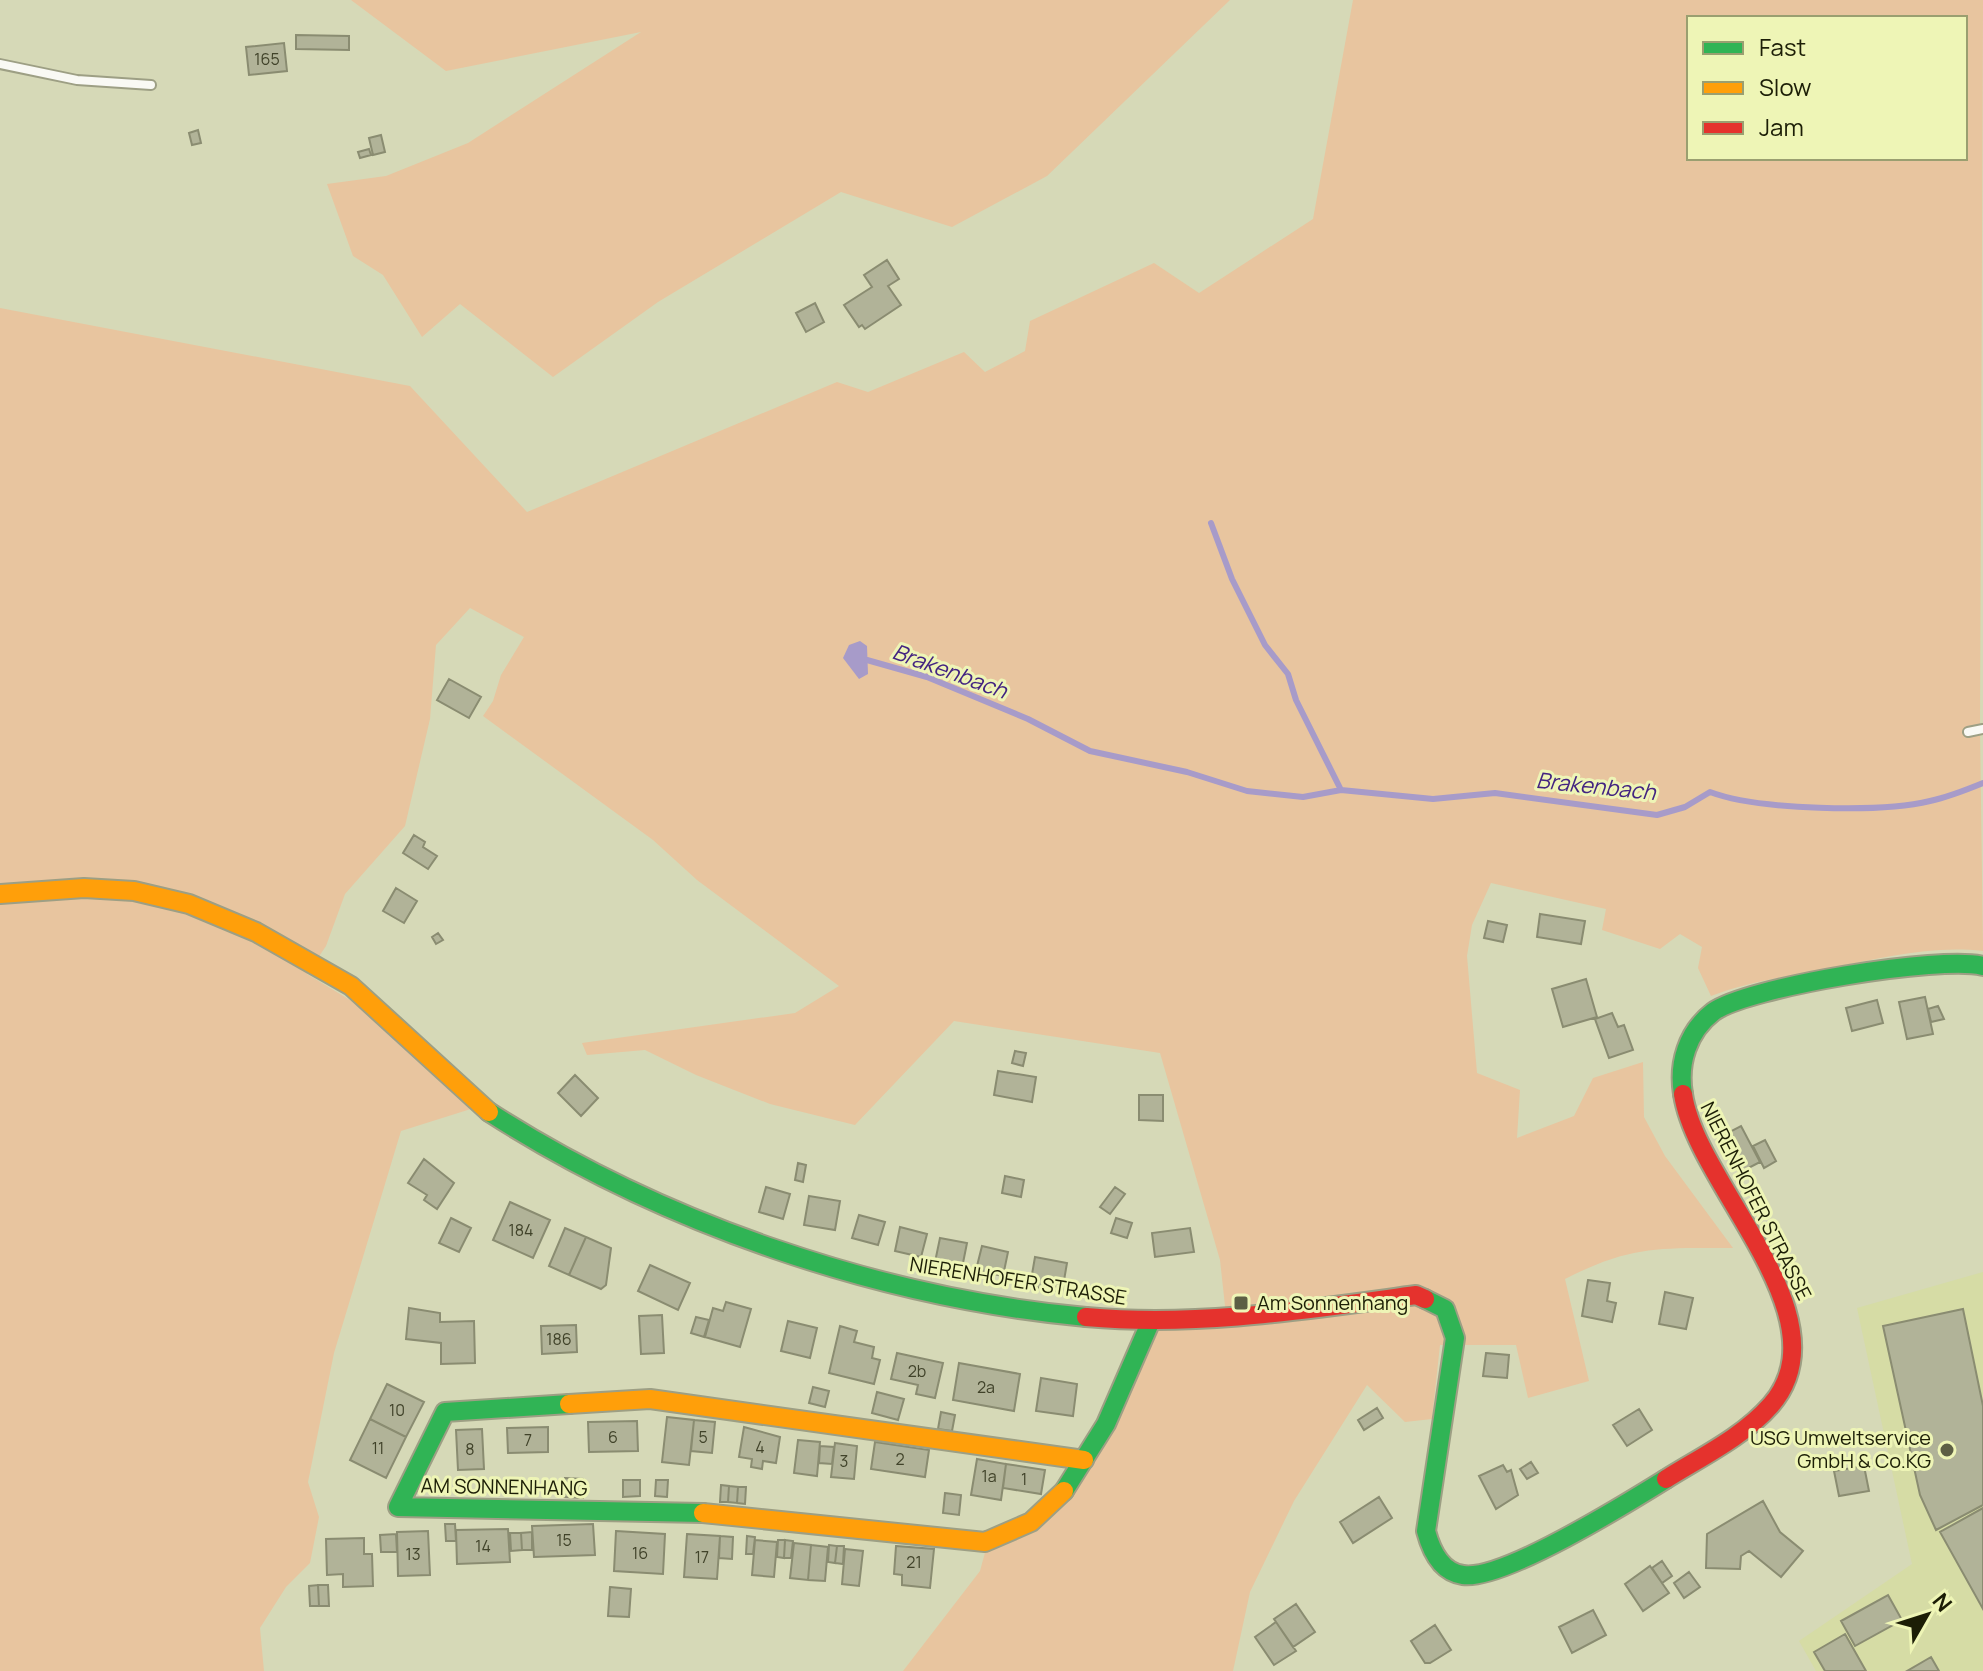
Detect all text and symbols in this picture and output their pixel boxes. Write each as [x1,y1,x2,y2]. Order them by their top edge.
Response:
legend [1687,16,1967,160]
text: Fast [1759,30,1806,63]
house number: 165 [254,48,280,70]
text: Slow [1759,70,1812,103]
text: Jam [1759,110,1804,143]
water label: Brakenbach [888,636,1012,706]
water label: Brakenbach [1535,765,1658,807]
street label: NIERENHOFER STRASSE [1695,1097,1818,1305]
house number: 184 [509,1219,533,1241]
street label: NIERENHOFER STRASSE [908,1250,1128,1311]
place label: Am Sonnenhang [1257,1289,1408,1316]
marker: Am Sonnenhang [1232,1294,1250,1312]
house number: 186 [546,1328,572,1350]
house number: 2b [908,1360,926,1382]
house number: 2a [977,1376,995,1398]
house number: 10 [389,1399,405,1421]
place label: USG Umweltservice GmbH & Co.KG [1750,1424,1931,1474]
house number: 6 [608,1426,618,1448]
house number: 5 [698,1426,708,1448]
house number: 7 [524,1429,532,1451]
house number: 4 [755,1436,765,1458]
house number: 11 [372,1437,384,1459]
house number: 8 [465,1438,475,1460]
marker: USG Umweltservice GmbH & Co.KG [1938,1441,1956,1459]
house number: 2 [895,1448,905,1470]
house number: 3 [840,1450,848,1472]
house number: 1a [981,1465,997,1487]
house number: 1 [1021,1468,1027,1490]
street label: AM SONNENHANG [420,1472,588,1501]
house number: 15 [556,1529,572,1551]
house number: 14 [475,1535,491,1557]
house number: 16 [632,1542,648,1564]
house number: 13 [405,1543,421,1565]
house number: 17 [695,1546,709,1568]
house number: 21 [906,1551,922,1573]
north arrow [1887,1575,1967,1655]
text: N [1926,1587,1959,1618]

